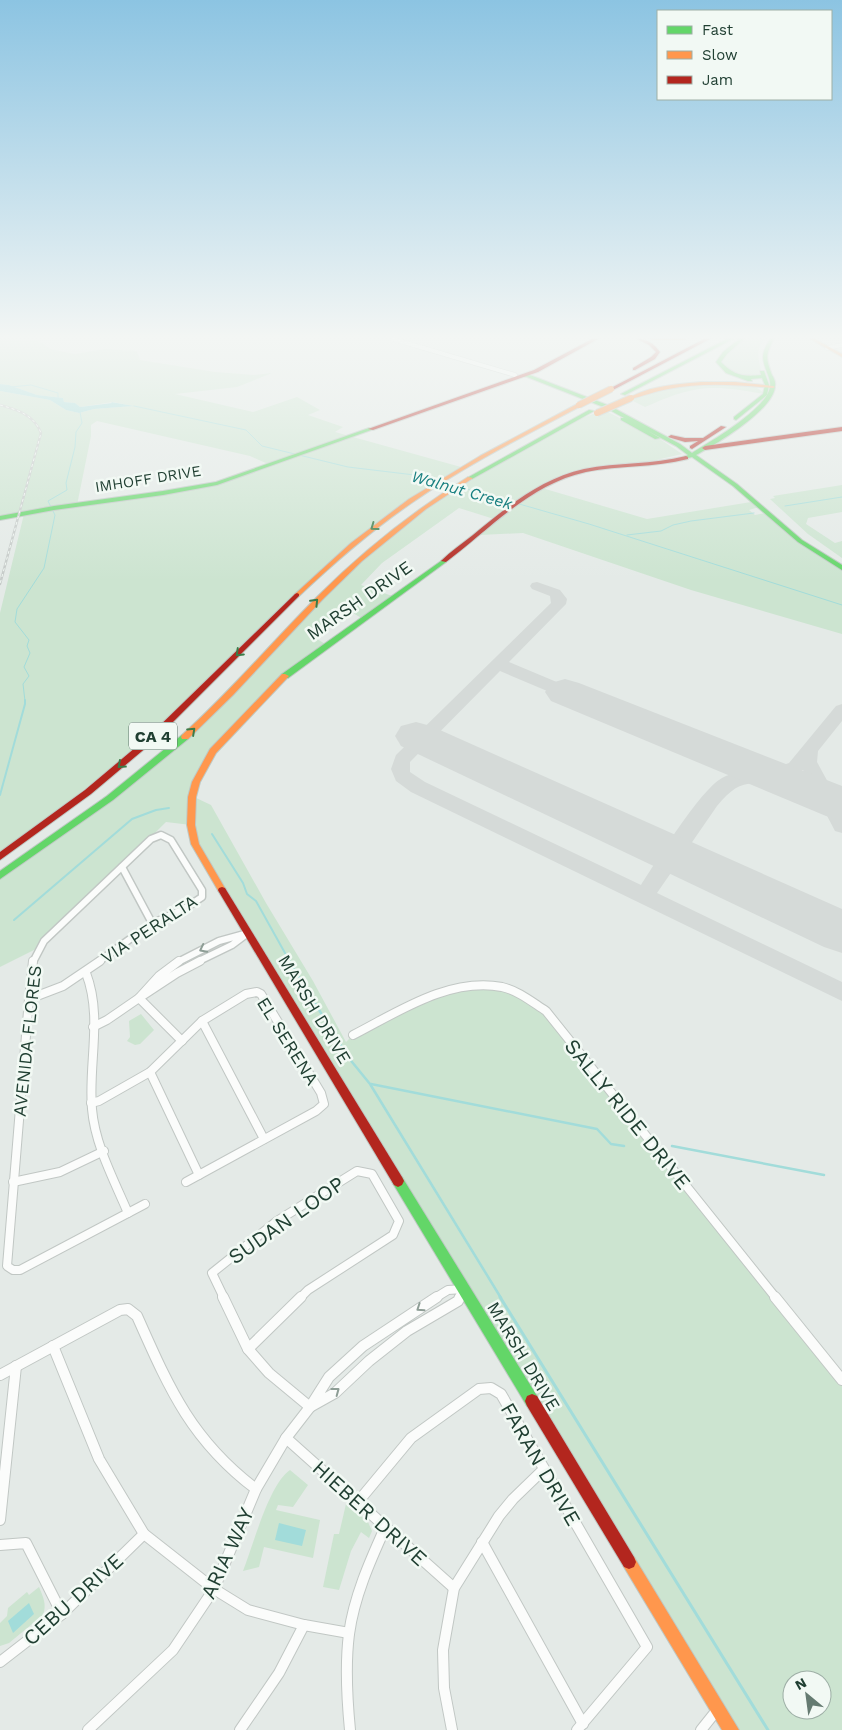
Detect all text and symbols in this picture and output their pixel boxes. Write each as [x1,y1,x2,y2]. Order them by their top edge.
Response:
legend [657,10,832,100]
text: Fast [702,21,734,39]
text: Slow [702,46,738,64]
text: Jam [702,71,733,89]
street label: IMHOFF DRIVE [94,462,202,496]
water label: Walnut Creek [409,467,516,514]
one-way arrow [371,522,380,530]
street label: MARSH DRIVE [302,556,416,644]
one-way arrow [309,599,318,608]
one-way arrow [236,647,245,656]
road number: CA 4 [129,722,177,749]
one-way arrow [186,728,195,737]
one-way arrow [117,759,126,768]
street label: VIA PERALTA [97,890,201,968]
one-way arrow [199,943,208,953]
street label: MARSH DRIVE [274,951,356,1067]
street label: AVENIDA FLORES [9,964,45,1118]
street label: EL SERENA [253,993,323,1089]
street label: SALLY RIDE DRIVE [560,1034,696,1194]
street label: SUDAN LOOP [223,1171,349,1269]
street label: MARSH DRIVE [483,1298,565,1414]
one-way arrow [416,1302,425,1312]
one-way arrow [330,1388,340,1397]
street label: FARAN DRIVE [496,1398,586,1530]
street label: HIEBER DRIVE [308,1455,432,1571]
street label: ARIA WAY [195,1503,259,1603]
street label: CEBU DRIVE [18,1548,128,1650]
north arrow [782,1670,832,1720]
text: N [792,1674,809,1693]

